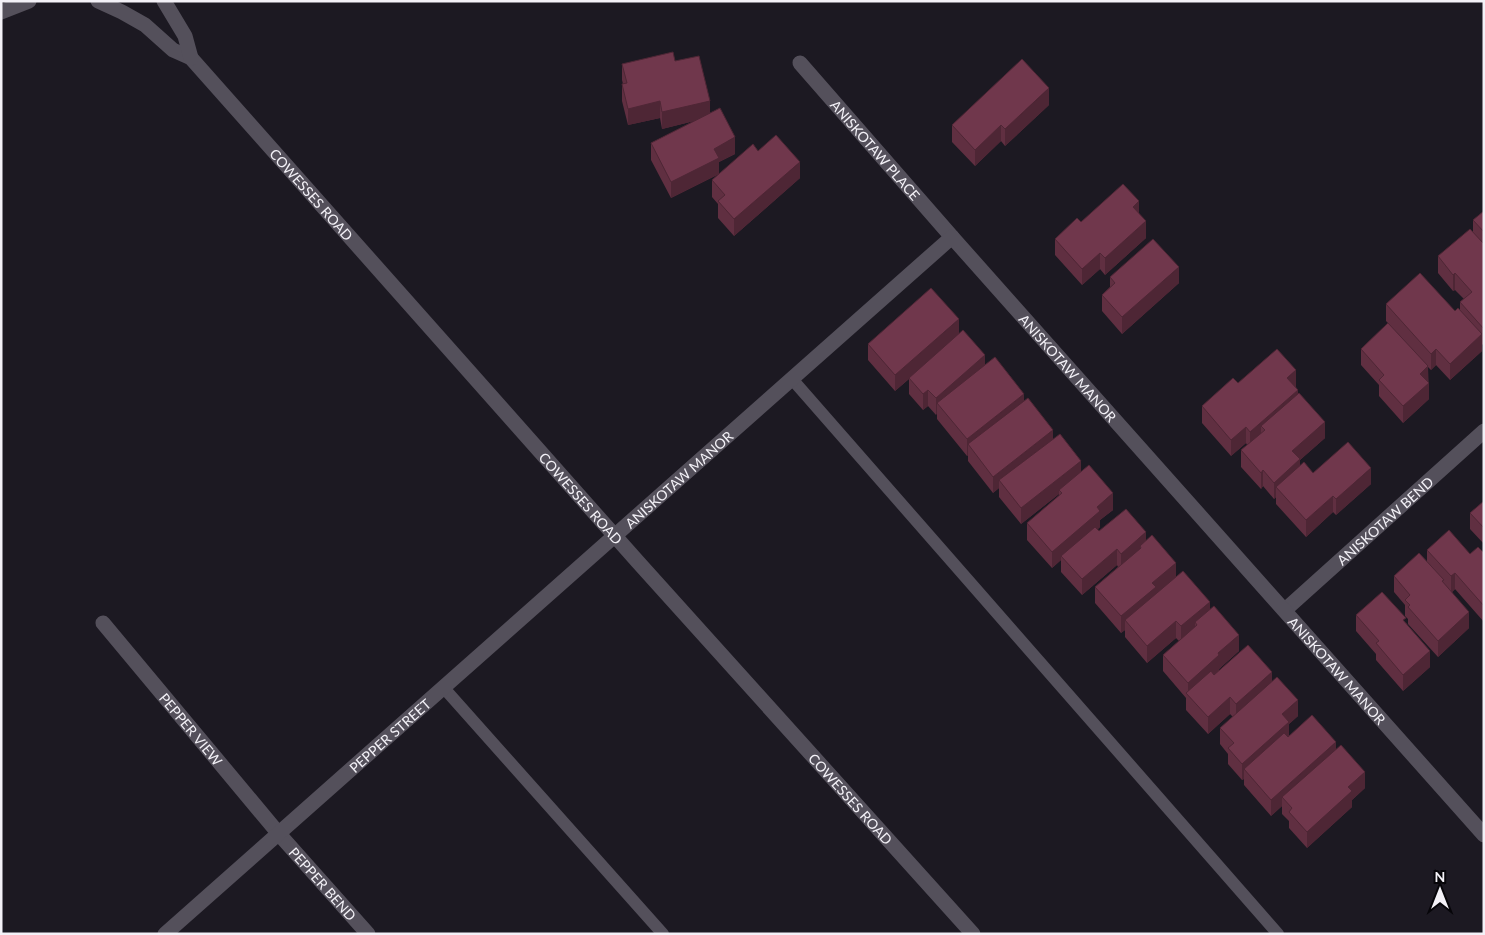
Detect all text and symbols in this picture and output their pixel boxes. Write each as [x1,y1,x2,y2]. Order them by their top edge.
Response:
street label: ANISKOTAW PLACE [827,96,924,203]
street label: COWESSES ROAD [267,145,357,244]
street label: ANISKOTAW MANOR [1016,310,1121,425]
street label: ANISKOTAW MANOR [621,427,736,531]
street label: COWESSES ROAD [536,448,626,547]
street label: ANISKOTAW BEND [1333,473,1436,568]
street label: ANISKOTAW MANOR [1285,613,1390,728]
street label: PEPPER VIEW [156,689,227,769]
street label: PEPPER STREET [345,694,434,776]
street label: COWESSES ROAD [805,749,896,848]
street label: PEPPER BEND [286,843,360,924]
north arrow [1415,865,1465,915]
text: N [1435,868,1445,885]

